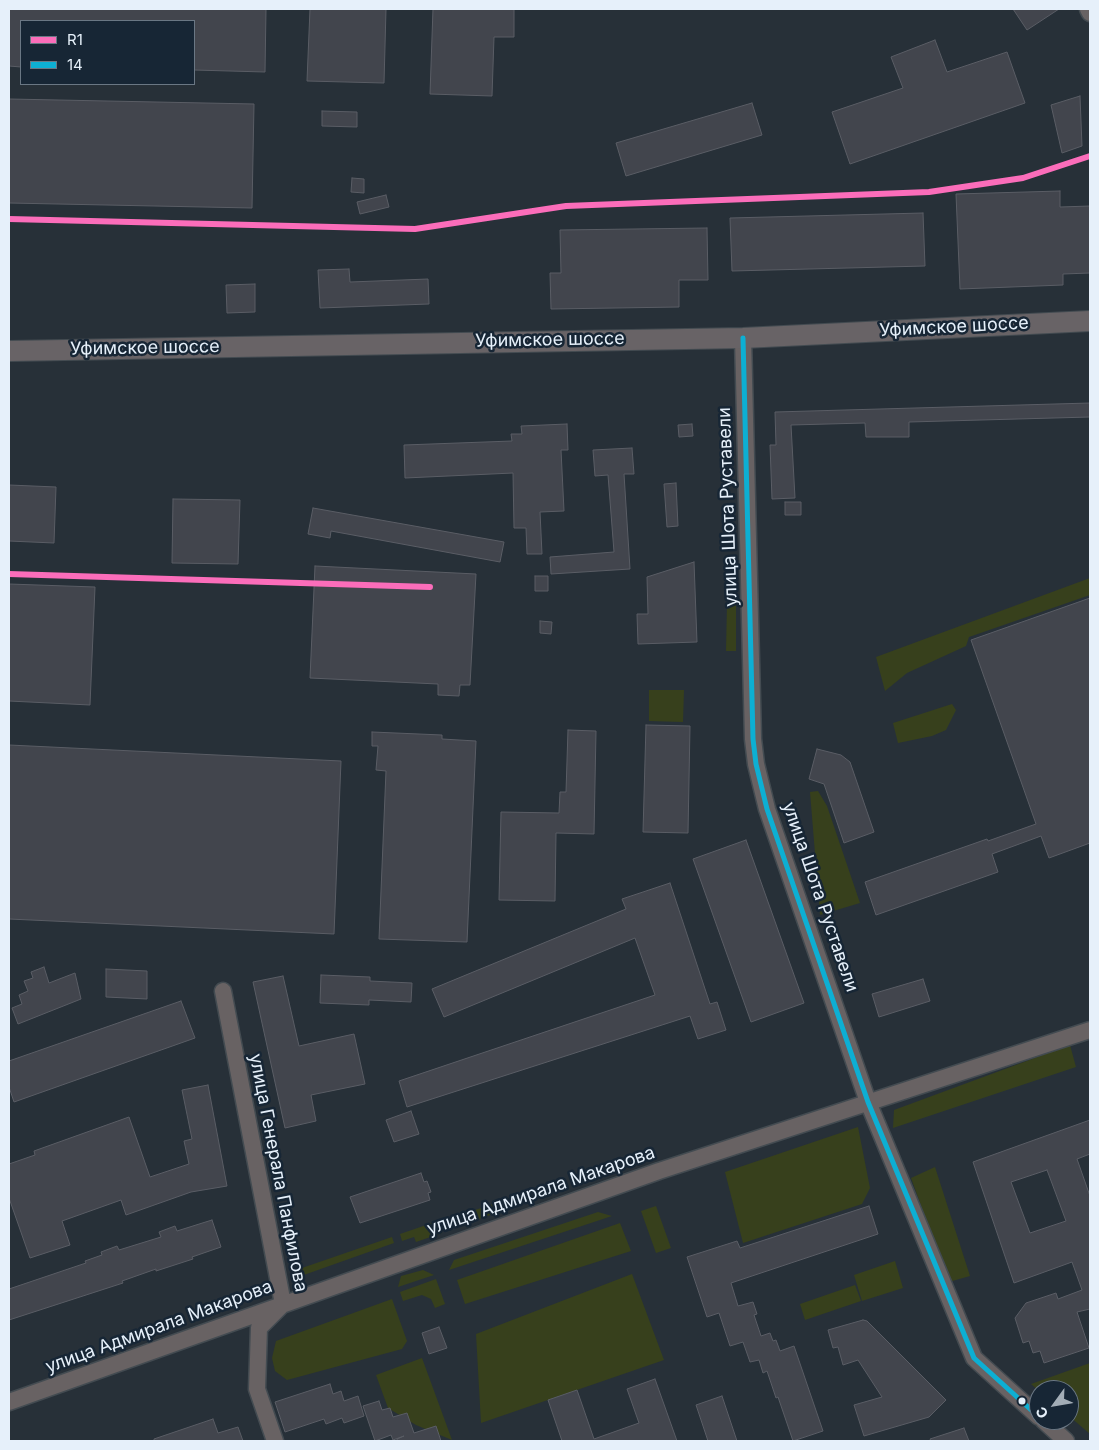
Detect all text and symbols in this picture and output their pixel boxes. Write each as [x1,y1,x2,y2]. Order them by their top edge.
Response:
legend [20,20,195,85]
text: R1 [67,30,83,49]
text: 14 [67,55,83,74]
street label: Уфимское шоссе [879,312,1029,342]
street label: Уфимское шоссе [475,328,625,352]
street label: Уфимское шоссе [70,336,220,360]
street label: улица Шота Руставели [714,407,742,607]
street label: улица Шота Руставели [777,799,863,995]
street label: улица Генерала Панфилова [244,1052,312,1294]
street label: улица Адмирала Макарова [424,1142,658,1240]
street label: улица Адмирала Макарова [43,1276,275,1378]
north arrow [1029,1380,1079,1430]
unlabelled marker [1017,1396,1027,1406]
text: С [1032,1404,1052,1422]

